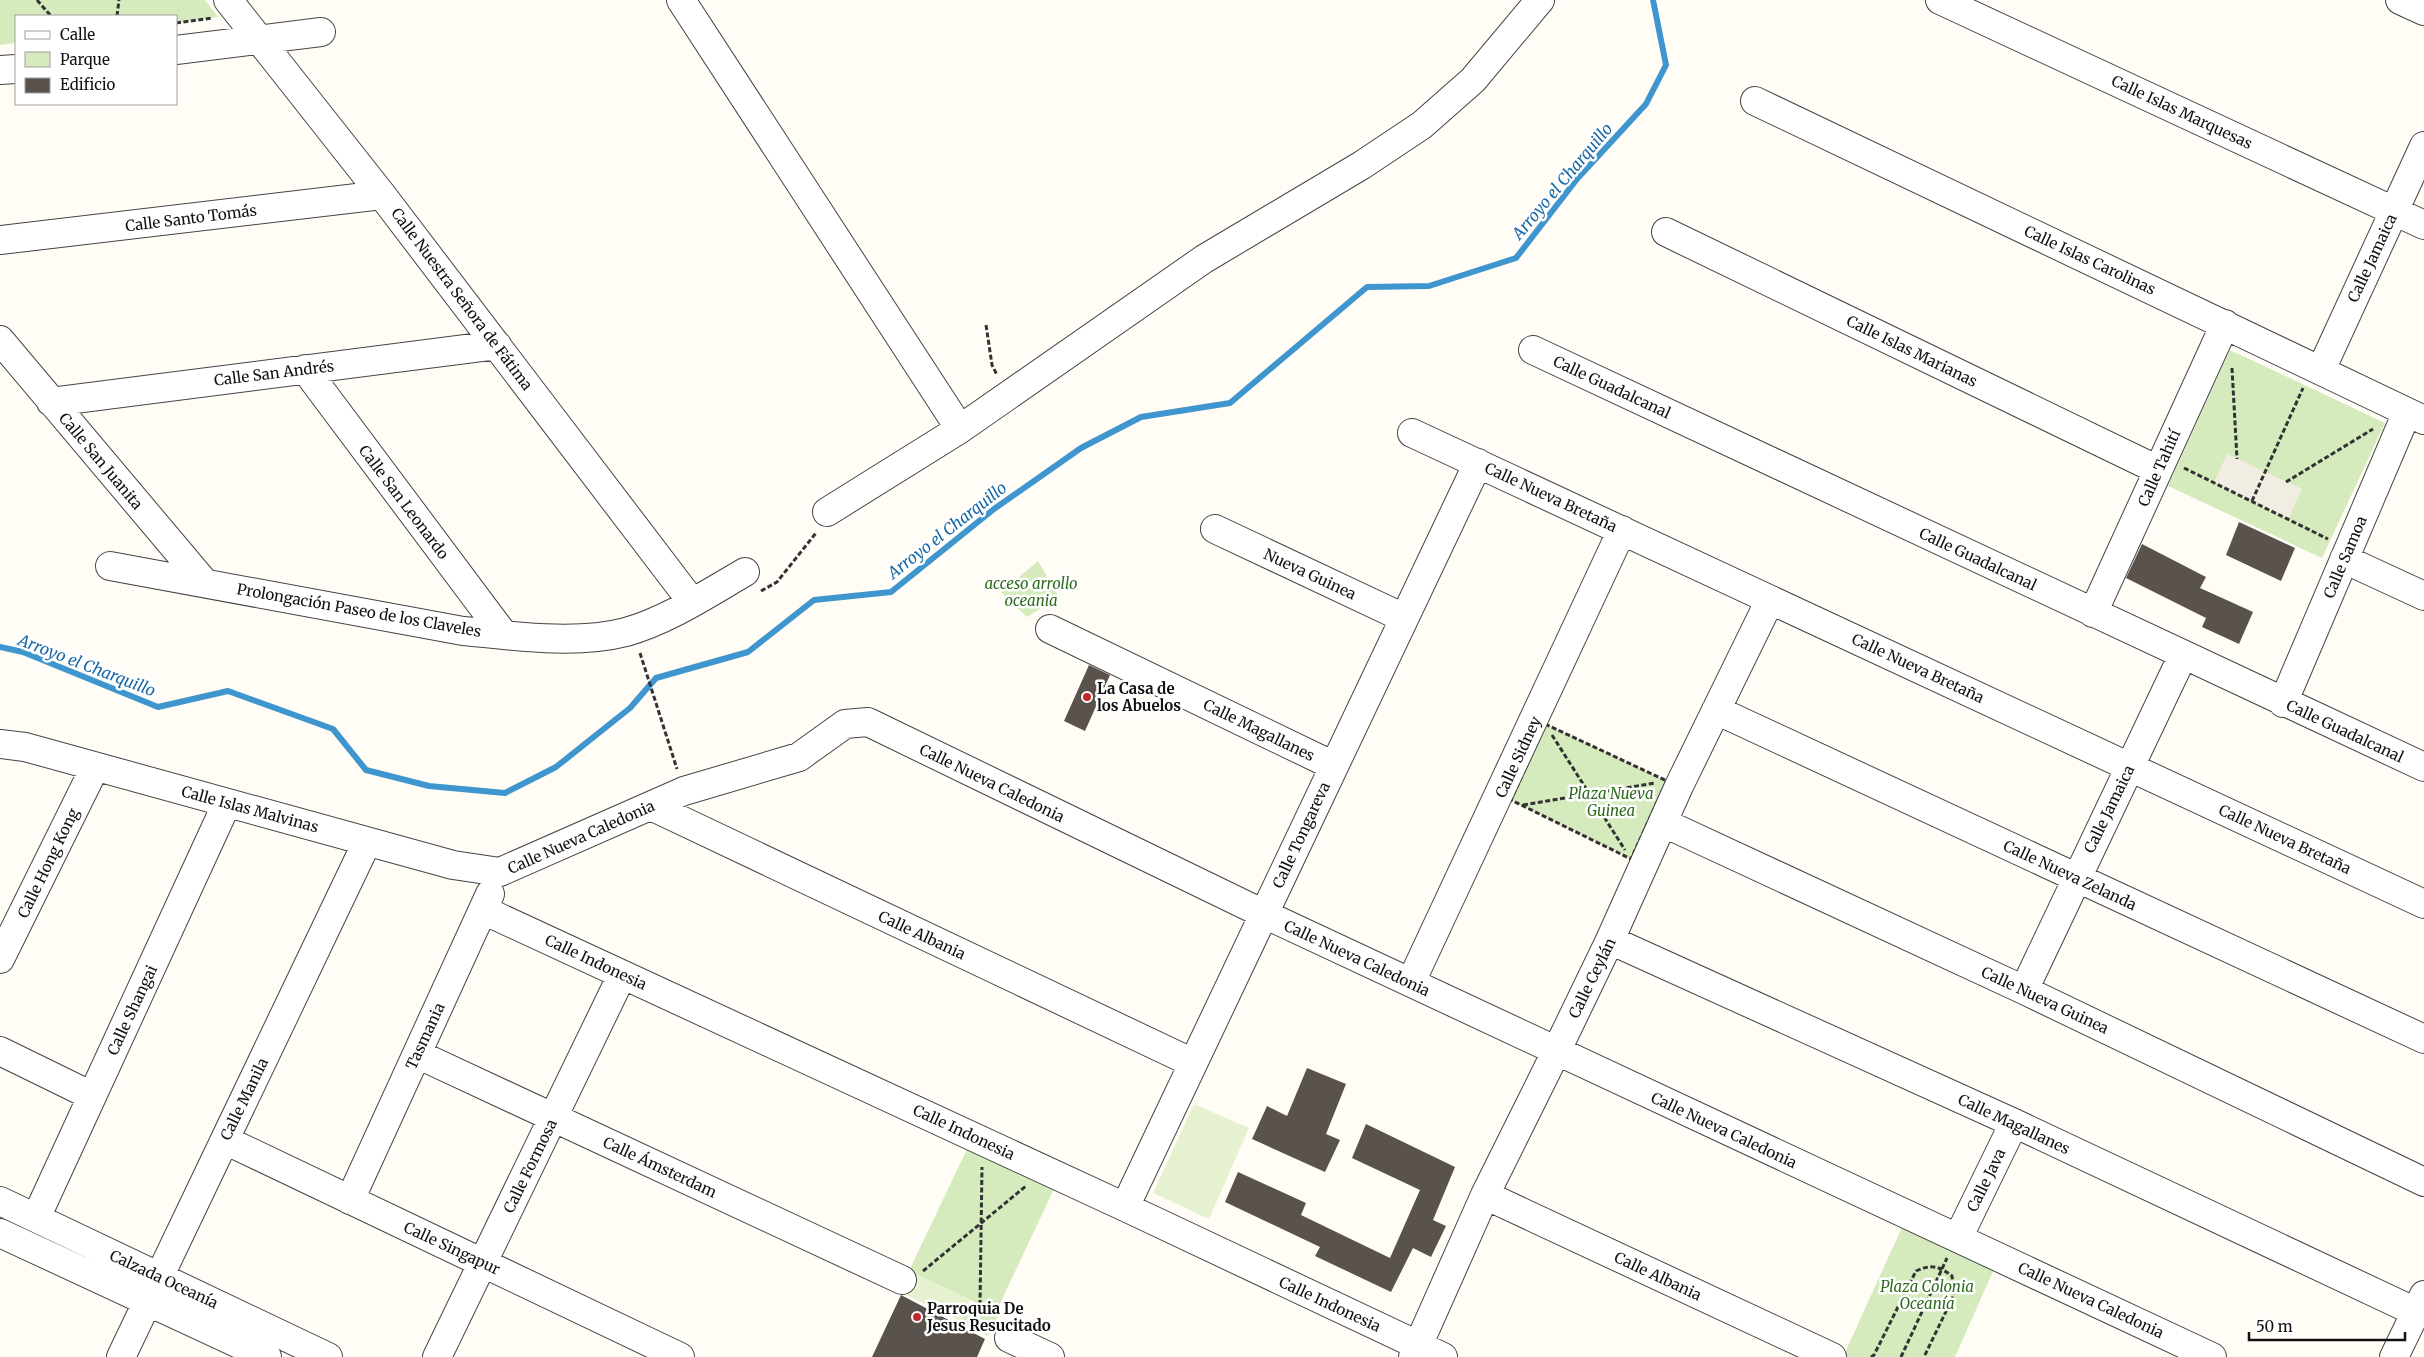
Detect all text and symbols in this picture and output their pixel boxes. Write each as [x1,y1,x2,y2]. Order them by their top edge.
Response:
legend [15,15,178,105]
text: Calle [60,25,95,44]
text: Parque [60,50,110,69]
street label: Calle Islas Marquesas [2108,71,2256,153]
text: Edificio [60,75,116,94]
water label: Arroyo el Charquillo [1506,119,1616,245]
street label: Calle Santo Tomás [124,200,258,236]
street label: Calle Nuestra Señora de Fátima [387,204,537,394]
street label: Calle Jamaica [2343,211,2401,305]
street label: Calle Islas Carolinas [2021,221,2159,299]
street label: Calle Islas Marianas [1844,311,1980,391]
street label: Calle Guadalcanal [1550,351,1674,423]
street label: Calle San Andrés [213,356,335,390]
street label: Calle San Juanita [55,409,147,513]
street label: Calle Tahití [2134,426,2185,509]
street label: Calle San Leonardo [355,441,453,563]
street label: Calle Nueva Bretaña [1482,458,1620,536]
water label: Arroyo el Charquillo [882,477,1010,584]
street label: Calle Samoa [2319,513,2371,601]
street label: Calle Guadalcanal [1916,523,2040,595]
street label: Nueva Guinea [1261,544,1359,604]
park label: acceso arrollo oceania [984,574,1078,610]
street label: Prolongación Paseo de los Claveles [235,579,483,641]
water label: Arroyo el Charquillo [14,629,159,700]
street label: Calle Nueva Bretaña [1849,629,1987,707]
place label: La Casa de los Abuelos [1097,679,1181,715]
marker: La Casa de los Abuelos [1081,691,1093,703]
street label: Calle Magallanes [1200,695,1318,765]
street label: Calle Guadalcanal [2283,695,2407,767]
street label: Calle Sidney [1491,713,1545,801]
street label: Calle Nueva Caledonia [916,740,1068,826]
street label: Calle Jamaica [2080,762,2138,856]
street label: Calle Tongareva [1268,779,1334,891]
street label: Calle Islas Malvinas [179,782,321,836]
park label: Plaza Nueva Guinea [1569,784,1654,820]
street label: Calle Nueva Caledonia [505,796,657,878]
street label: Calle Nueva Bretaña [2216,800,2354,878]
street label: Calle Hong Kong [13,805,83,921]
street label: Calle Nueva Zelanda [2000,836,2140,914]
street label: Calle Albania [875,907,969,963]
street label: Calle Nueva Caledonia [1281,916,1433,1000]
street label: Calle Indonesia [542,930,650,994]
street label: Calle Ceylán [1564,935,1620,1021]
street label: Calle Shangai [103,962,161,1058]
street label: Calle Nueva Guinea [1978,962,2112,1038]
street label: Tasmania [401,1000,449,1072]
street label: Calle Manila [216,1055,272,1143]
street label: Calle Nueva Caledonia [1648,1088,1800,1172]
street label: Calle Magallanes [1955,1090,2073,1158]
street label: Calle Indonesia [910,1100,1018,1164]
street label: Calle Formosa [499,1116,561,1216]
street label: Calle Ámsterdam [600,1131,720,1202]
street label: Calle Java [1963,1145,2009,1215]
street label: Calle Singapur [401,1217,504,1279]
street label: Calzada Oceanía [107,1246,221,1312]
street label: Calle Albania [1611,1248,1705,1304]
street label: Calle Nueva Caledonia [2015,1258,2167,1342]
street label: Calle Indonesia [1276,1272,1384,1336]
park label: Plaza Colonia Oceanía [1880,1277,1974,1313]
place label: Parroquia De Jesus Resucitado [926,1299,1051,1335]
scale bar [2249,1310,2405,1342]
marker: Parroquia De Jesus Resucitado [911,1311,923,1323]
text: 50 m [2256,1317,2293,1336]

